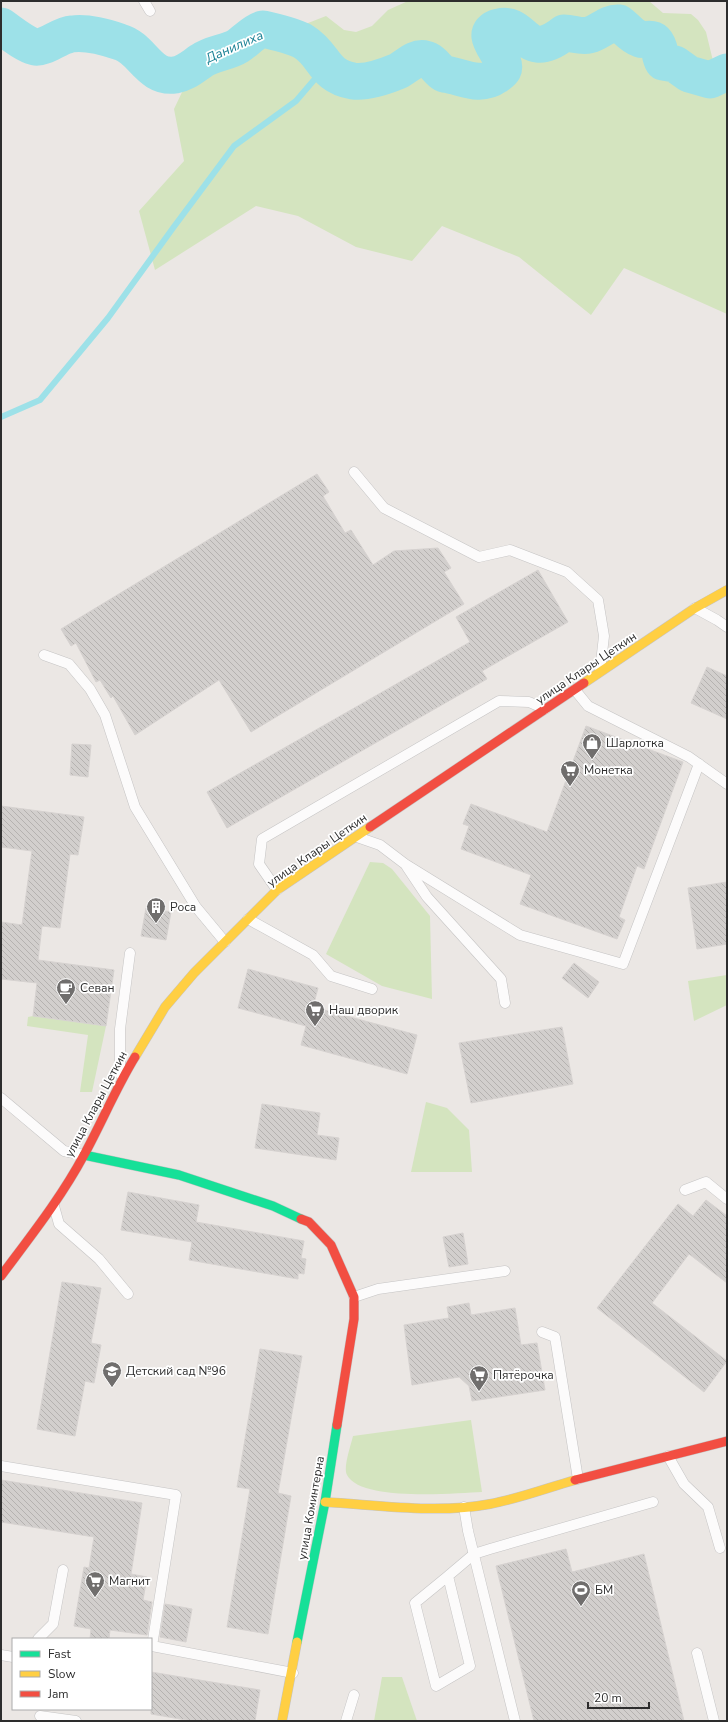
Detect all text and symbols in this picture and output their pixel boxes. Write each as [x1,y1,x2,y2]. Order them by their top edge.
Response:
water label: Данилиха [202,26,266,68]
street label: улица Клары Цеткин [533,628,639,708]
shop icon: Шарлотка [581,732,603,760]
place label: Шарлотка [606,735,664,751]
supermarket icon: Монетка [559,759,581,787]
place label: Монетка [584,762,633,778]
street label: улица Клары Цеткин [264,810,370,890]
building icon: Роса [145,896,167,924]
place label: Роса [170,899,196,915]
cafe icon: Севан [55,977,77,1005]
place label: Севан [80,980,115,996]
supermarket icon: Наш дворик [304,999,326,1027]
place label: Наш дворик [329,1002,399,1018]
street label: улица Клары Цеткин [61,1048,131,1160]
school or university icon: Детский сад №96 [101,1360,123,1388]
place label: Детский сад №96 [126,1363,226,1379]
supermarket icon: Пятёрочка [468,1364,490,1392]
place label: Пятёрочка [493,1367,554,1383]
street label: улица Коминтерна [294,1455,328,1561]
supermarket icon: Магнит [84,1570,106,1598]
place label: Магнит [109,1573,151,1589]
sports icon: БМ [570,1579,592,1607]
place label: БМ [595,1582,613,1598]
legend [12,1638,152,1710]
text: Fast [48,1646,71,1662]
text: Slow [48,1666,76,1682]
scale bar [588,1684,649,1710]
text: Jam [47,1686,69,1702]
text: 20 m [594,1690,622,1706]

